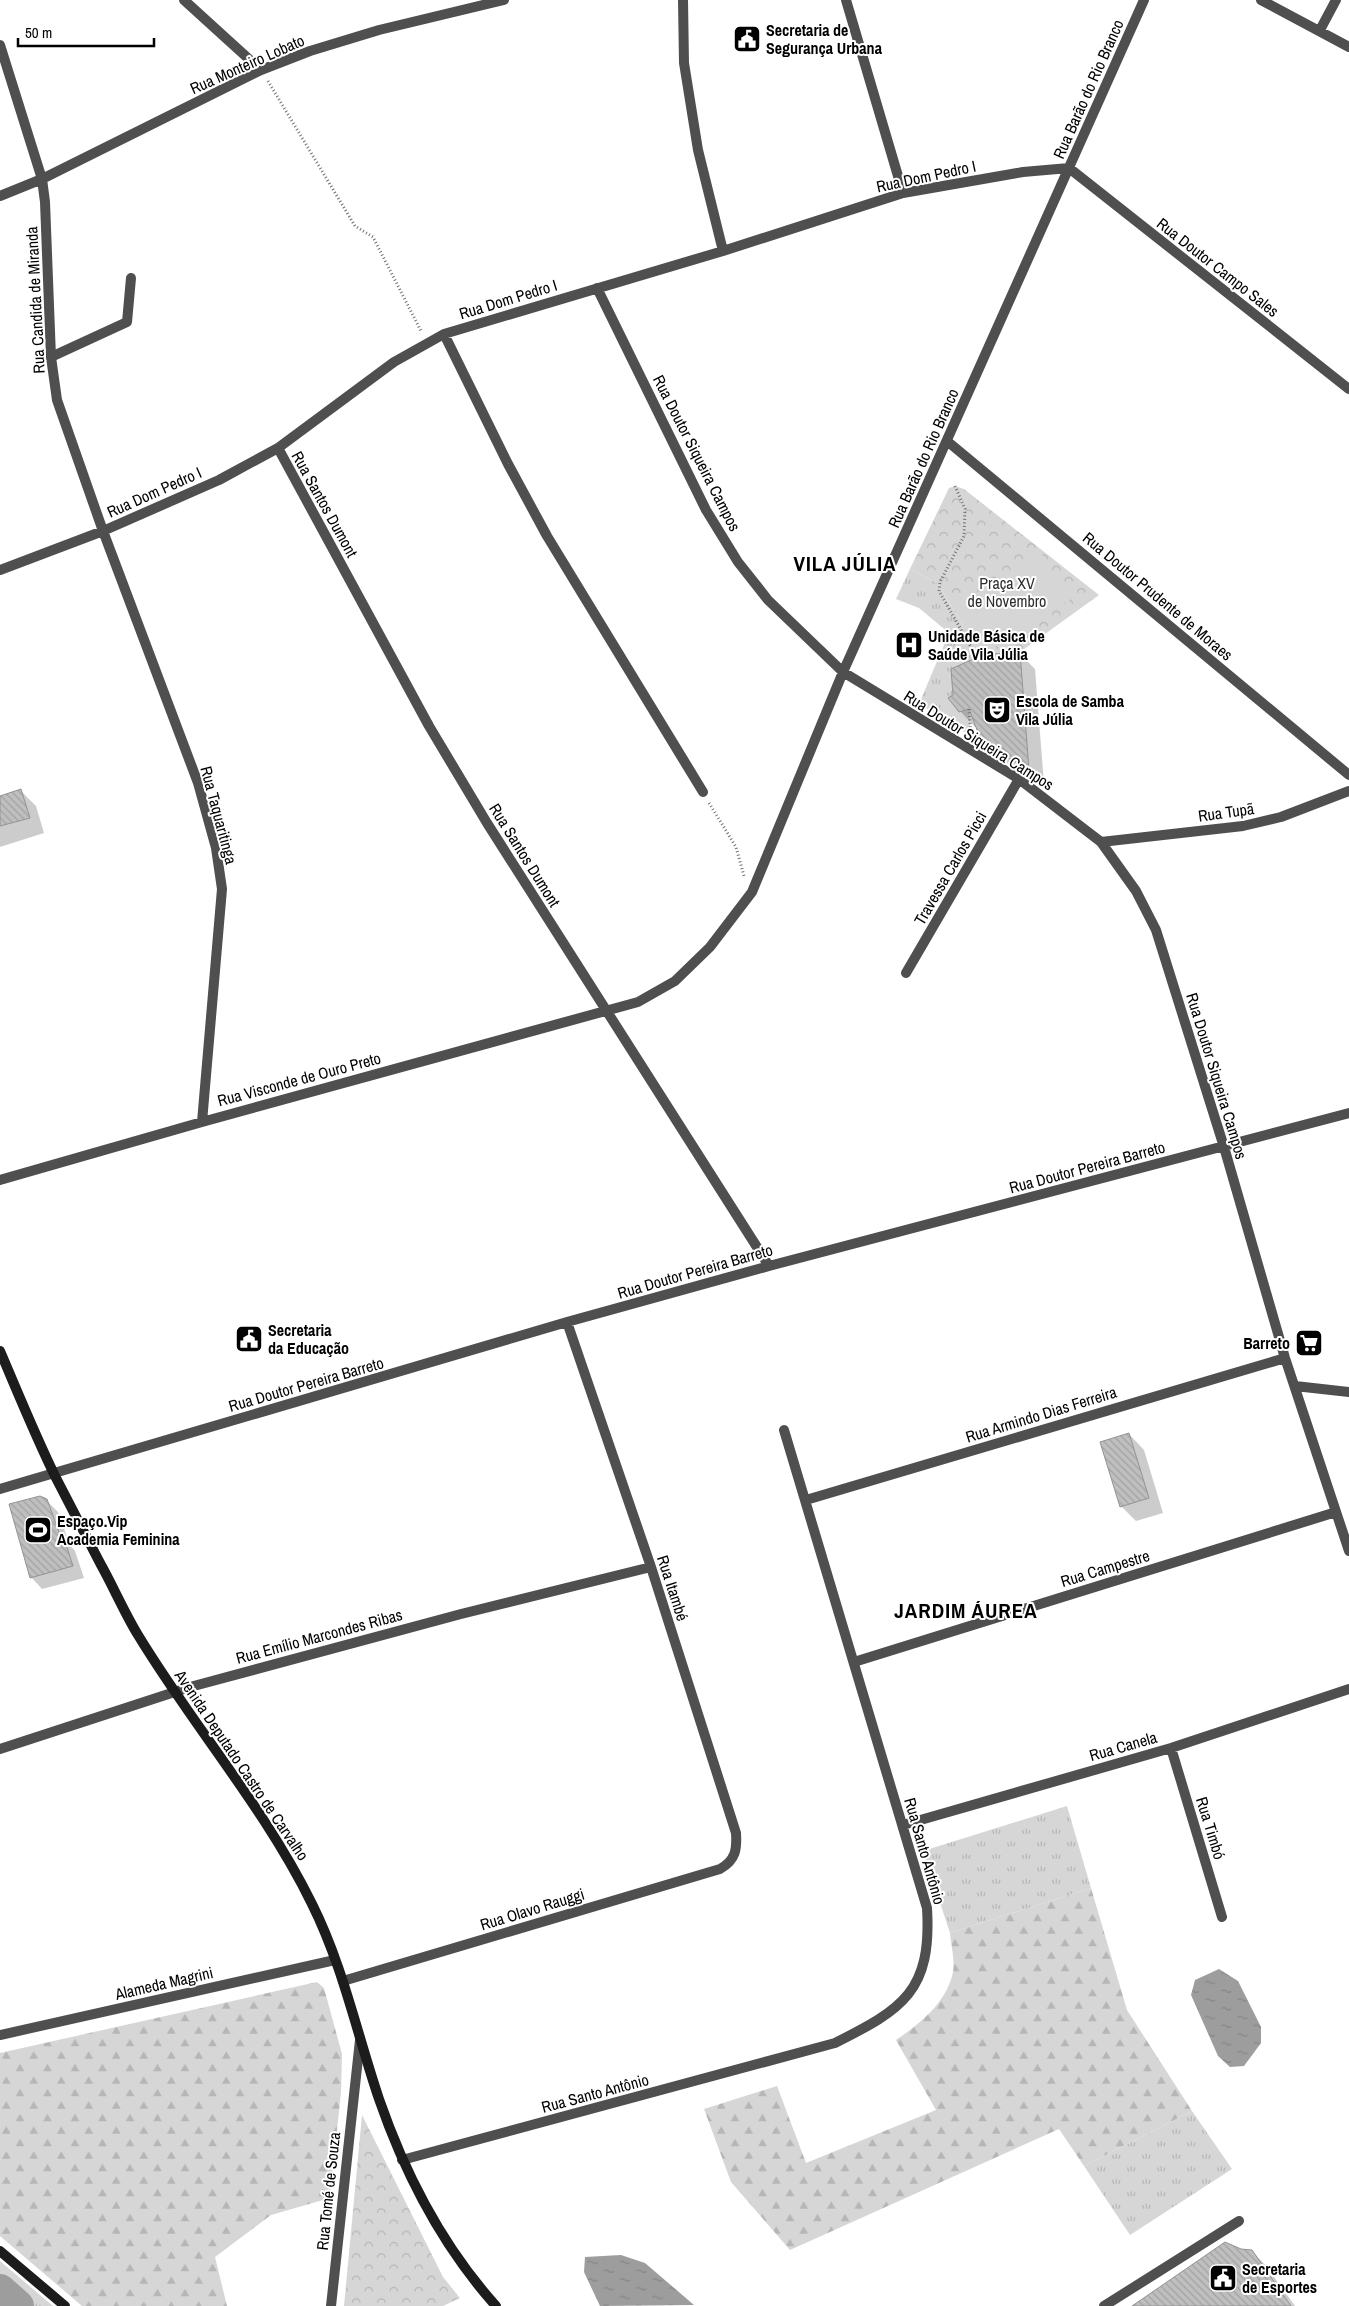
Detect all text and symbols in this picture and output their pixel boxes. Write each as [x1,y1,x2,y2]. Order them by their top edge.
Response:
scale bar [18,15,154,47]
street label: Rua Barão do Rio Branco [1047,16,1129,162]
place label: Secretaria de Segurança Urbana [766,19,883,59]
text: 50 m [25,22,52,43]
public building icon: Secretaria de Segurança Urbana [732,24,762,54]
street label: Rua Monteiro Lobato [186,29,308,99]
street label: Rua Dom Pedro I [874,155,978,197]
street label: Rua Doutor Campo Sales [1152,212,1284,322]
street label: Rua Candida de Miranda [20,225,50,374]
street label: Rua Dom Pedro I [456,274,560,324]
street label: Rua Doutor Siqueira Campos [648,371,746,535]
street label: Rua Barão do Rio Branco [882,385,964,531]
street label: Rua Santos Dumont [287,447,363,561]
street label: Rua Dom Pedro I [103,461,205,523]
street label: Rua Doutor Prudente de Moraes [1078,527,1238,665]
district label: VILA JÚLIA [793,549,897,578]
park label: Praça XV de Novembro [968,572,1046,612]
place label: Unidade Básica de Saúde Vila Júlia [928,625,1045,665]
hospital icon: Unidade Básica de Saúde Vila Júlia [894,630,924,660]
street label: Rua Doutor Siqueira Campos [900,685,1058,795]
place label: Escola de Samba Vila Júlia [1016,690,1125,730]
theatre icon: Escola de Samba Vila Júlia [982,695,1012,725]
street label: Rua Taquaritinga [195,764,243,867]
street label: Rua Tupã [1197,797,1256,827]
street label: Rua Santos Dumont [484,799,566,911]
street label: Travessa Carlos Picci [909,807,991,929]
street label: Rua Doutor Siqueira Campos [1181,990,1253,1162]
street label: Rua Visconde de Ouro Preto [215,1047,383,1111]
street label: Rua Doutor Pereira Barreto [1007,1136,1167,1198]
street label: Rua Doutor Pereira Barreto [615,1238,775,1304]
place label: Secretaria da Educação [268,1319,349,1359]
public building icon: Secretaria da Educação [234,1324,264,1354]
supermarket icon: Barreto [1294,1328,1324,1358]
place label: Barreto [1243,1332,1290,1354]
street label: Rua Doutor Pereira Barreto [226,1351,386,1417]
street label: Rua Armindo Dias Ferreira [963,1380,1120,1447]
place label: Espaço.Vip Academia Feminina [57,1510,180,1550]
sports icon: Espaço.Vip Academia Feminina [23,1515,53,1545]
street label: Rua Campestre [1058,1544,1152,1592]
street label: Rua Itambé [652,1552,694,1624]
district label: JARDIM ÁUREA [894,1596,1038,1625]
street label: Rua Emílio Marcondes Ribas [233,1603,405,1669]
street label: Avenida Deputado Castro de Carvalho [169,1665,314,1864]
street label: Rua Canela [1087,1726,1160,1766]
street label: Rua Timbó [1191,1794,1231,1862]
street label: Rua Santo Antônio [899,1795,951,1907]
street label: Rua Olavo Rauggi [477,1883,587,1935]
street label: Alameda Magrini [112,1961,215,2005]
street label: Rua Santo Antônio [539,2068,651,2118]
street label: Rua Tomé de Souza [311,2130,345,2251]
place label: Secretaria de Esportes [1242,2258,1317,2298]
public building icon: Secretaria de Esportes [1208,2263,1238,2293]

